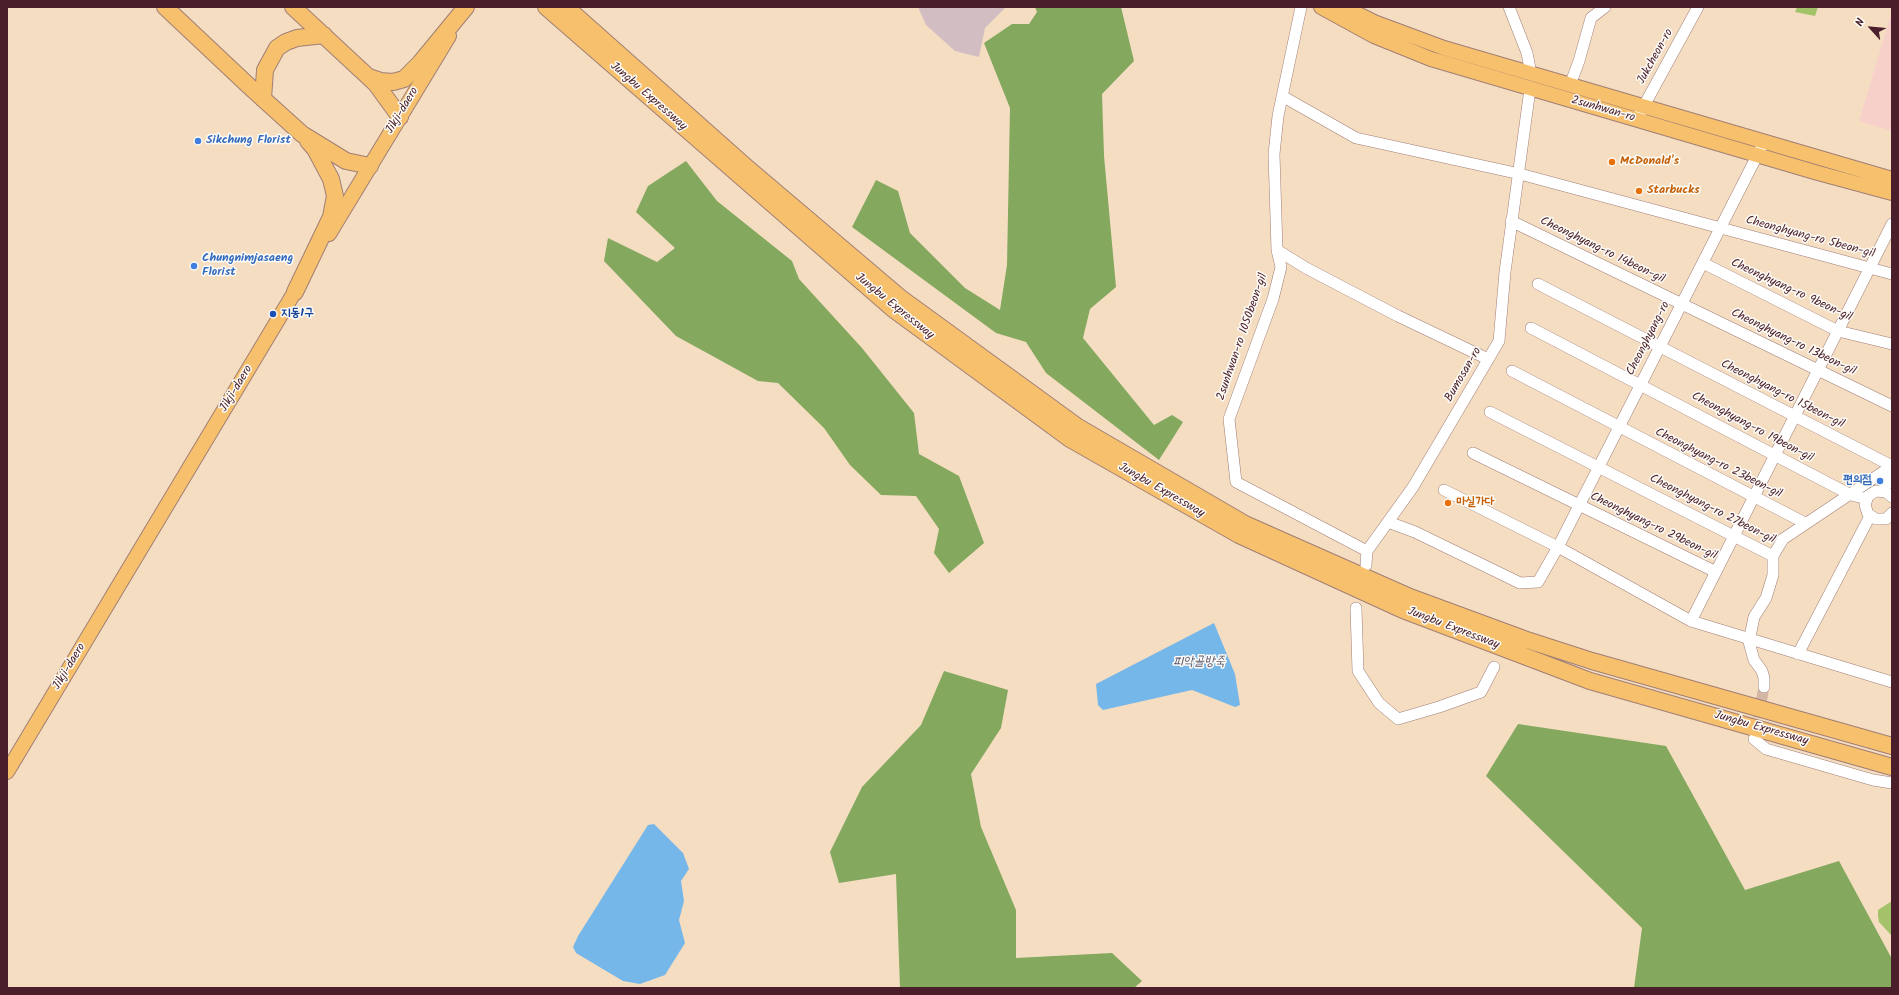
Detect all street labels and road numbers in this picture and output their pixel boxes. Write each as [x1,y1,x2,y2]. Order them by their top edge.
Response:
street label: Jukcheon-ro [1635,27,1677,87]
street label: Jungbu Expressway [607,60,689,134]
street label: Jikji-daero [383,85,423,137]
street label: 2sunhwan-ro [1569,94,1637,126]
street label: Cheonghyang-ro 5beon-gil [1744,214,1876,262]
street label: Cheonghyang-ro 14beon-gil [1537,215,1667,287]
street label: Cheonghyang-ro 9beon-gil [1728,256,1854,326]
street label: Jungbu Expressway [852,271,936,343]
street label: 2sunhwan-ro 1050beon-gil [1214,272,1272,402]
street label: Cheonghyang-ro [1624,300,1674,378]
street label: Cheonghyang-ro 13beon-gil [1728,306,1858,380]
street label: Bumosan-ro [1443,345,1485,405]
street label: Cheonghyang-ro 15beon-gil [1718,358,1846,432]
street label: Jikji-daero [217,363,257,415]
street label: Cheonghyang-ro 19beon-gil [1688,390,1816,466]
street label: Cheonghyang-ro 23beon-gil [1652,426,1784,502]
street label: Jungbu Expressway [1115,460,1207,522]
street label: Cheonghyang-ro 27beon-gil [1647,472,1777,548]
street label: Cheonghyang-ro 29beon-gil [1587,490,1719,564]
street label: Jungbu Expressway [1405,605,1501,653]
street label: Jikji-daero [50,641,90,693]
street label: Jungbu Expressway [1712,709,1810,749]

